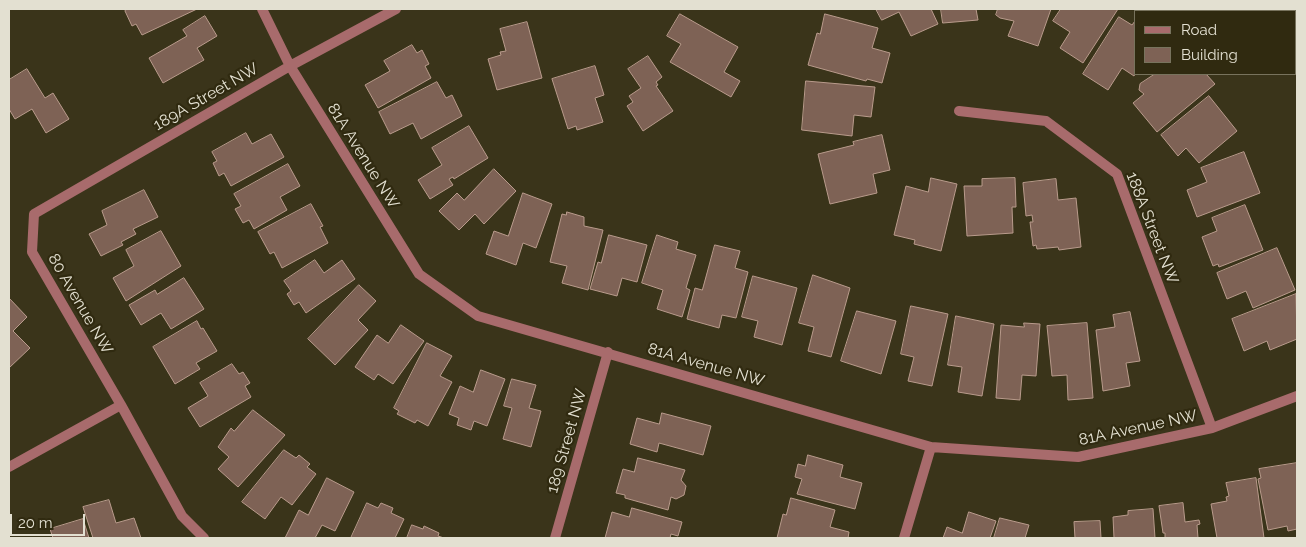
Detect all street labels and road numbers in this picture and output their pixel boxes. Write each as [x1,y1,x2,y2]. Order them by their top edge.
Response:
street label: 189A Street NW [150,59,262,135]
street label: 81A Avenue NW [323,100,403,212]
street label: 188A Street NW [1122,169,1182,287]
street label: 80 Avenue NW [44,250,116,358]
street label: 81A Avenue NW [645,339,767,391]
street label: 189 Street NW [543,387,591,495]
street label: 81A Avenue NW [1077,406,1199,450]

